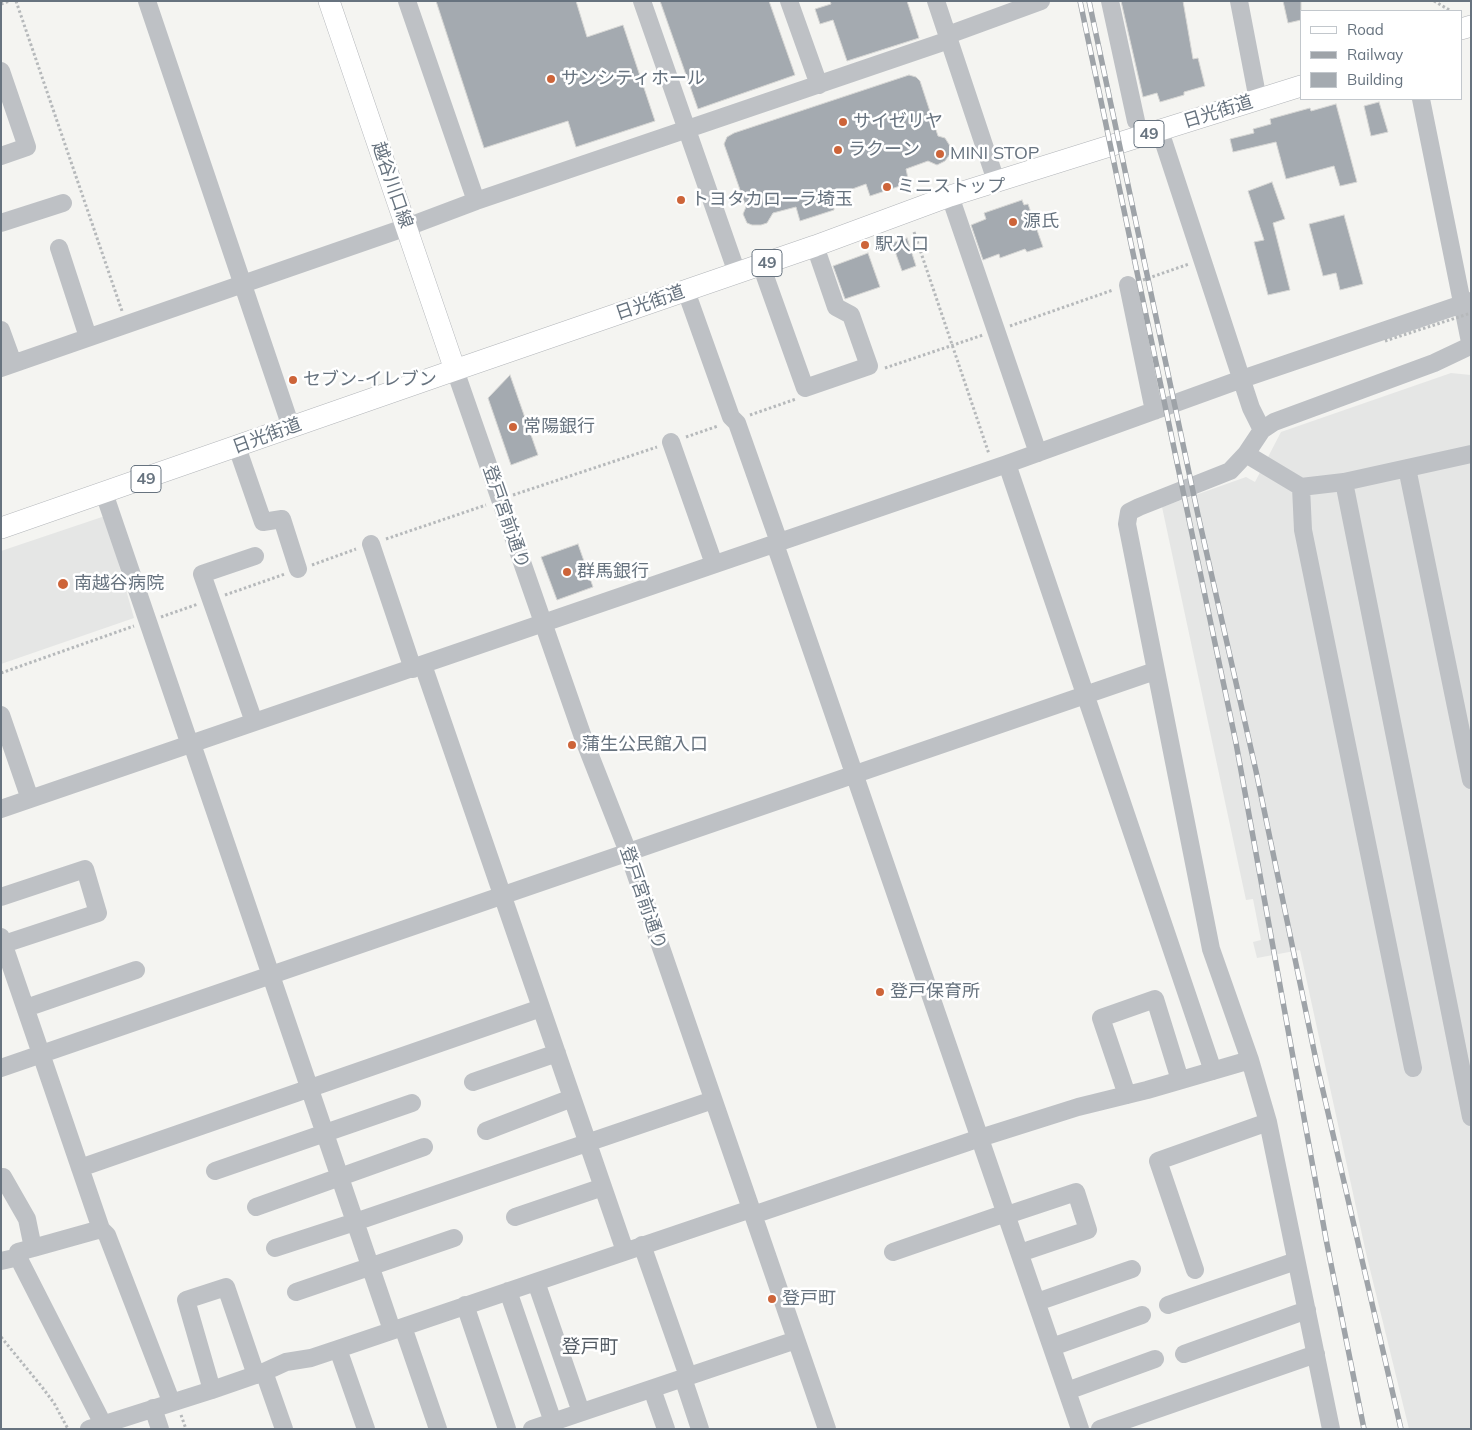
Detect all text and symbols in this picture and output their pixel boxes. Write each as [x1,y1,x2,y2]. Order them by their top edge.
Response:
legend [1300,10,1462,100]
text: Road [1347,20,1384,39]
text: Railway [1347,45,1403,64]
place label: サンシティホール [561,68,705,90]
text: Building [1347,70,1403,89]
marker: サンシティホール [545,73,557,85]
street label: 日光街道 [1180,91,1256,133]
place label: サイゼリヤ [853,111,943,133]
marker: サイゼリヤ [837,116,849,128]
road number: 49 [1134,120,1164,148]
street label: 越谷川口線 [367,139,417,231]
place label: ラクーン [848,139,920,161]
place label: MINI STOP [950,143,1040,165]
marker: ラクーン [832,144,844,156]
marker: MINI STOP [934,148,946,160]
place label: ミニストップ [897,176,1005,198]
marker: ミニストップ [881,181,893,193]
place label: トヨタカローラ埼玉 [691,189,853,211]
marker: トヨタカローラ埼玉 [675,194,687,206]
place label: 源氏 [1023,211,1059,233]
marker: 源氏 [1007,216,1019,228]
place label: 駅入口 [875,234,929,256]
marker: 駅入口 [859,239,871,251]
road number: 49 [752,250,782,276]
street label: 日光街道 [612,281,688,325]
place label: セブン-イレブン [303,369,437,391]
marker: セブン-イレブン [287,374,299,386]
street label: 日光街道 [229,414,305,458]
place label: 常陽銀行 [523,416,595,438]
marker: 常陽銀行 [507,421,519,433]
street label: 登戸宮前通り [478,462,534,572]
road number: 49 [131,466,161,492]
place label: 群馬銀行 [577,561,649,583]
marker: 群馬銀行 [561,566,573,578]
place label: 南越谷病院 [74,573,164,595]
marker: 南越谷病院 [56,577,70,591]
place label: 蒲生公民館入口 [582,734,708,756]
marker: 蒲生公民館入口 [566,739,578,751]
street label: 登戸宮前通り [615,843,671,953]
place label: 登戸保育所 [890,981,980,1003]
marker: 登戸保育所 [874,986,886,998]
place label: 登戸町 [782,1288,836,1310]
marker: 登戸町 [766,1293,778,1305]
district label: 登戸町 [562,1336,618,1358]

